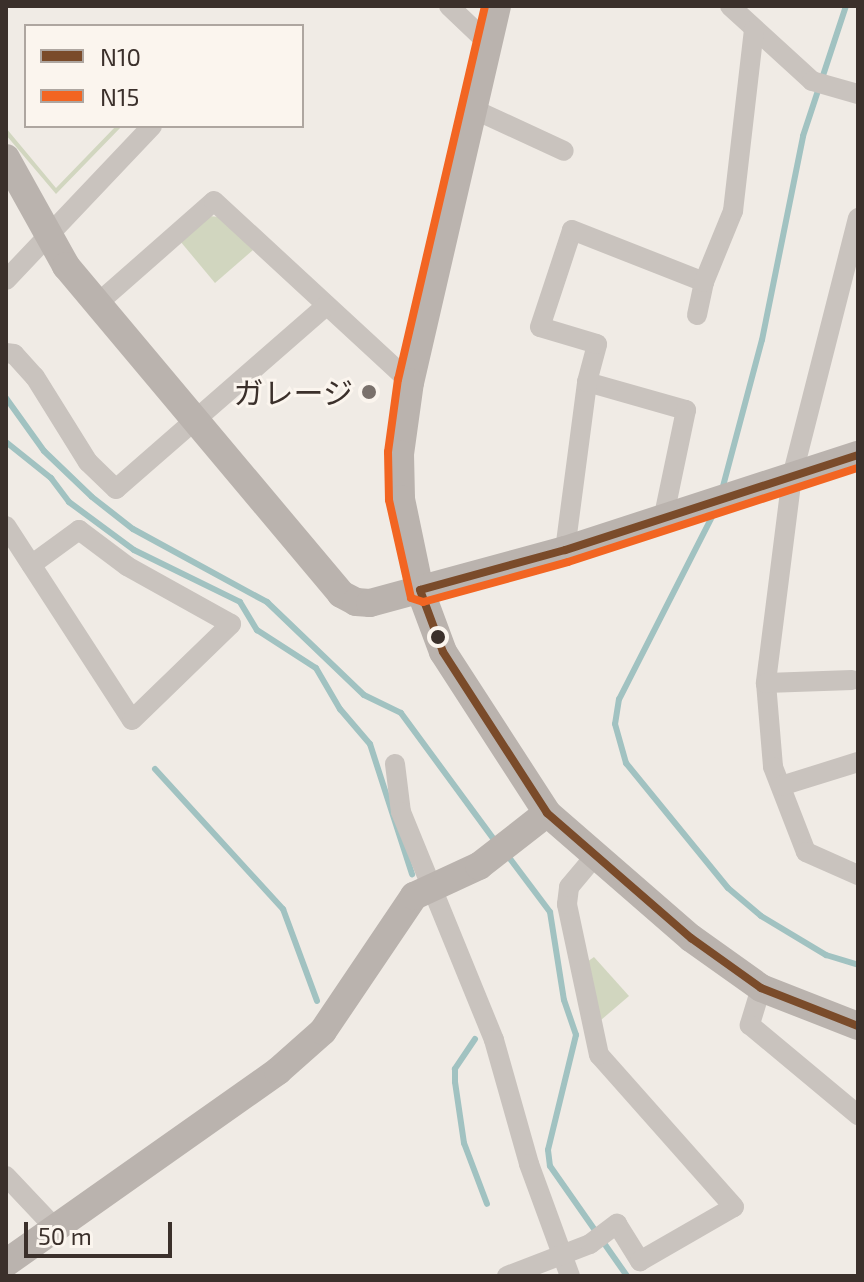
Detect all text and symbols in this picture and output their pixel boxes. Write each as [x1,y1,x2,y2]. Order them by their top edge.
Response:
legend [24,24,304,128]
text: N10 [100,42,141,71]
text: N15 [100,82,139,111]
place label: ガレージ [233,374,353,410]
marker: ガレージ [360,383,378,401]
unlabelled marker [430,629,446,645]
scale bar [28,1206,176,1256]
text: 50 m [38,1221,92,1250]

